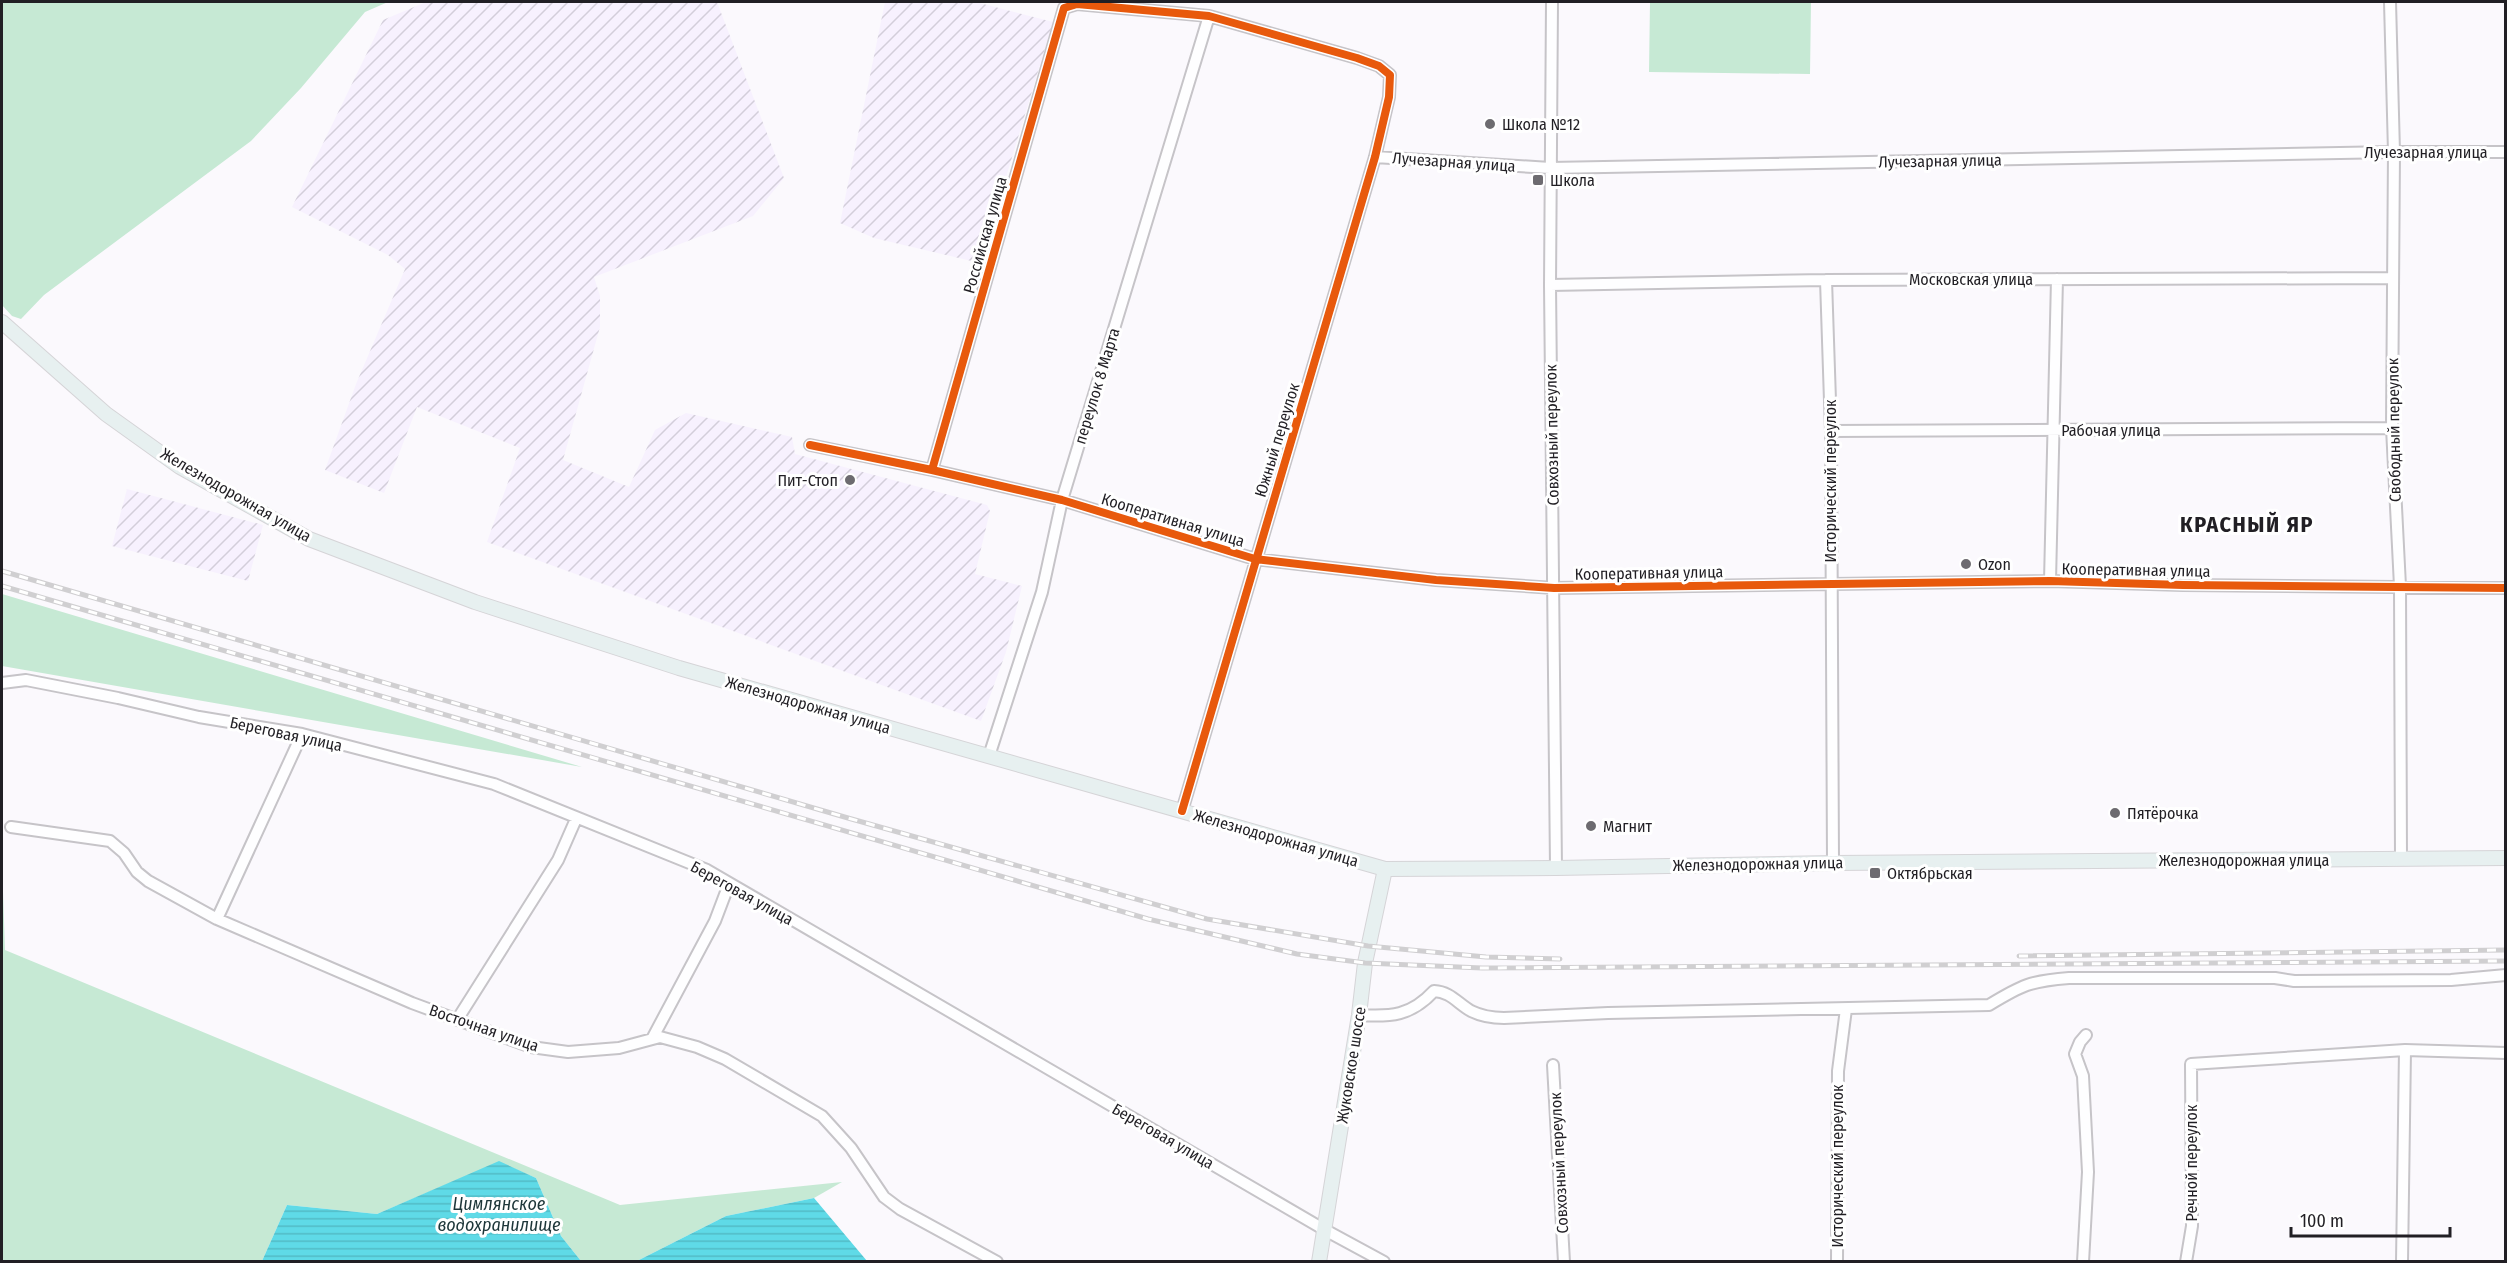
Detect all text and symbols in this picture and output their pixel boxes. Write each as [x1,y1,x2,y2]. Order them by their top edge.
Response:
place label: Школа №12 [1502,115,1580,134]
marker: Школа №12 [1483,117,1497,131]
street label: Лучезарная улица [2364,143,2488,162]
street label: Лучезарная улица [1392,148,1516,176]
street label: Лучезарная улица [1878,150,2002,172]
place label: Школа [1550,171,1595,190]
marker: Школа [1531,173,1545,187]
street label: Российская улица [959,174,1011,296]
street label: Московская улица [1909,270,2033,289]
street label: переулок 8 Марта [1070,325,1124,446]
street label: Свободный переулок [2383,357,2405,502]
street label: Совхозный переулок [1541,364,1563,506]
street label: Южный переулок [1251,380,1304,499]
street label: Исторический переулок [1821,399,1840,563]
street label: Рабочая улица [2061,421,2161,440]
street label: Железнодорожная улица [157,444,315,546]
place label: Пит-Стоп [777,471,838,490]
marker: Пит-Стоп [843,473,857,487]
street label: Кооперативная улица [1099,489,1247,551]
district label: КРАСНЫЙ ЯР [2180,511,2314,538]
place label: Ozon [1978,555,2011,574]
marker: Ozon [1959,557,1973,571]
street label: Кооперативная улица [2061,559,2211,581]
street label: Кооперативная улица [1574,562,1724,584]
street label: Железнодорожная улица [723,672,893,738]
street label: Береговая улица [228,713,344,755]
place label: Пятёрочка [2127,804,2199,823]
street label: Железнодорожная улица [1191,805,1361,871]
marker: Пятёрочка [2108,806,2122,820]
place label: Магнит [1603,817,1653,836]
marker: Магнит [1584,819,1598,833]
street label: Железнодорожная улица [2159,851,2329,870]
street label: Железнодорожная улица [1673,853,1844,875]
street label: Береговая улица [687,857,797,929]
place label: Октябрьская [1887,864,1973,883]
marker: Октябрьская [1868,866,1882,880]
street label: Восточная улица [427,1000,541,1056]
street label: Жуковское шоссе [1332,1005,1370,1125]
street label: Исторический переулок [1828,1084,1847,1248]
street label: Совхозный переулок [1546,1091,1572,1234]
street label: Береговая улица [1109,1099,1217,1173]
street label: Речной переулок [2182,1104,2201,1221]
water label: Цимлянское водохранилище [438,1193,561,1236]
scale bar [2291,1200,2450,1238]
text: 100 m [2300,1210,2344,1232]

